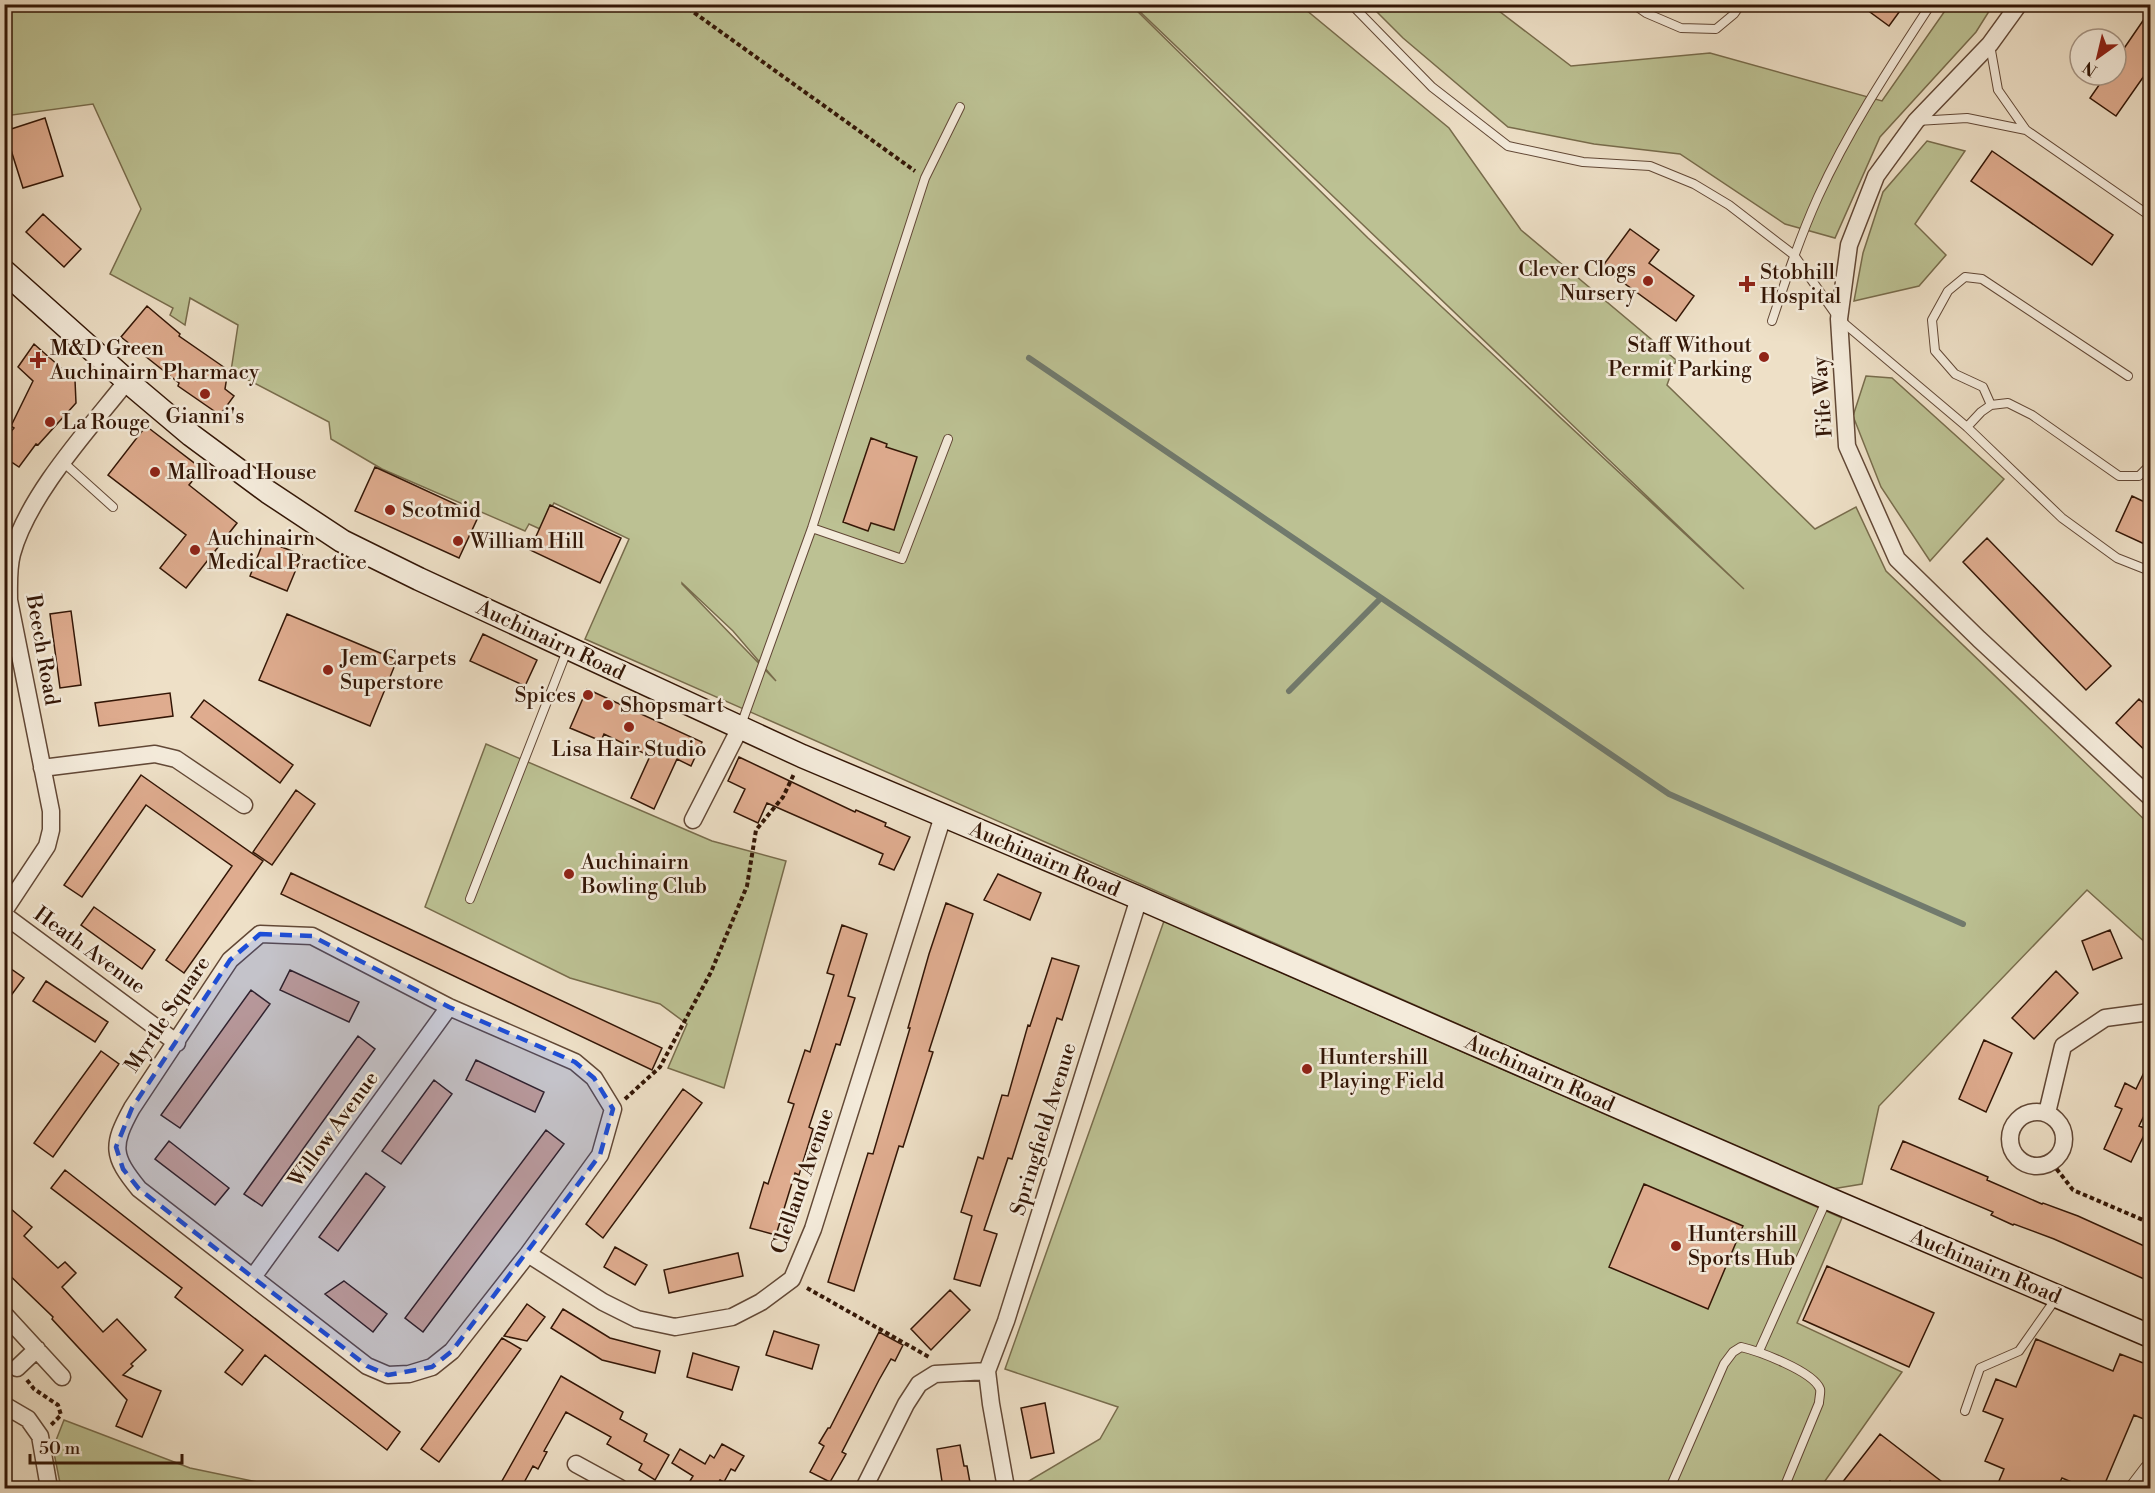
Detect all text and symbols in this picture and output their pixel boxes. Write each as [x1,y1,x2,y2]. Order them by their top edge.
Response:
north arrow [2068,27,2128,87]
text: N [2079,57,2101,80]
place label: Clever Clogs Nursery [1518,257,1637,307]
place label: Stobhill Hospital [1760,260,1841,310]
marker: Clever Clogs Nursery [1641,274,1655,288]
marker: Stobhill Hospital [1738,275,1756,293]
place label: Staff Without Permit Parking [1608,333,1753,383]
place label: M&D Green Auchinairn Pharmacy [49,336,260,386]
marker: Staff Without Permit Parking [1757,350,1771,364]
marker: M&D Green Auchinairn Pharmacy [31,353,45,367]
street label: Fife Way [1807,355,1839,438]
marker: Gianni's [198,387,212,401]
place label: Gianni's [166,404,244,430]
place label: La Rouge [62,410,150,436]
marker: La Rouge [43,415,57,429]
place label: Mallroad House [167,460,317,486]
marker: Mallroad House [148,465,162,479]
place label: Scotmid [402,498,481,524]
marker: Scotmid [383,503,397,517]
place label: Auchinairn Medical Practice [206,526,367,576]
place label: William Hill [469,529,584,555]
marker: William Hill [451,534,465,548]
marker: Auchinairn Medical Practice [188,543,202,557]
street label: Beech Road [19,592,65,708]
street label: Auchinairn Road [471,595,629,687]
place label: Jem Carpets Superstore [339,646,456,696]
marker: Jem Carpets Superstore [321,663,335,677]
place label: Spices [514,683,576,709]
marker: Spices [581,688,595,702]
place label: Shopsmart [620,693,724,719]
marker: Shopsmart [601,698,615,712]
marker: Lisa Hair Studio [622,720,636,734]
place label: Lisa Hair Studio [552,737,706,763]
street label: Auchinairn Road [964,816,1124,903]
place label: Auchinairn Bowling Club [580,850,707,900]
marker: Auchinairn Bowling Club [562,867,576,881]
street label: Heath Avenue [28,902,150,1000]
street label: Myrtle Square [119,952,216,1078]
street label: Auchinairn Road [1460,1029,1619,1119]
street label: Springfield Avenue [1005,1040,1083,1219]
place label: Huntershill Playing Field [1319,1045,1444,1095]
marker: Huntershill Playing Field [1300,1062,1314,1076]
street label: Willow Avenue [282,1066,385,1193]
street label: Clelland Avenue [766,1105,840,1258]
place label: Huntershill Sports Hub [1688,1222,1797,1272]
street label: Auchinairn Road [1905,1223,2065,1310]
marker: Huntershill Sports Hub [1669,1239,1683,1253]
scale bar [30,1427,182,1465]
text: 50 m [39,1437,81,1460]

